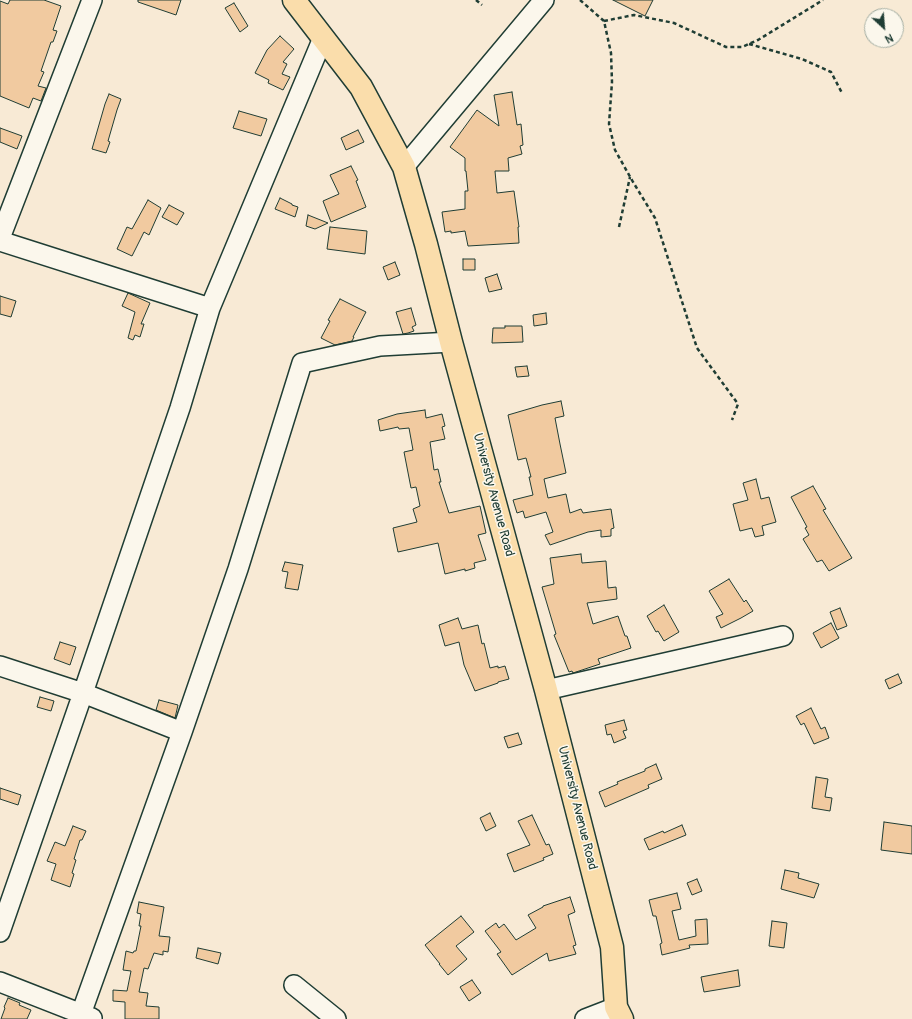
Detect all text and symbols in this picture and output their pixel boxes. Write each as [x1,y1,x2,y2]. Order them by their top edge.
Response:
north arrow [864,8,904,48]
text: N [883,31,895,46]
street label: University Avenue Road [469,432,517,558]
street label: University Avenue Road [554,744,600,872]

